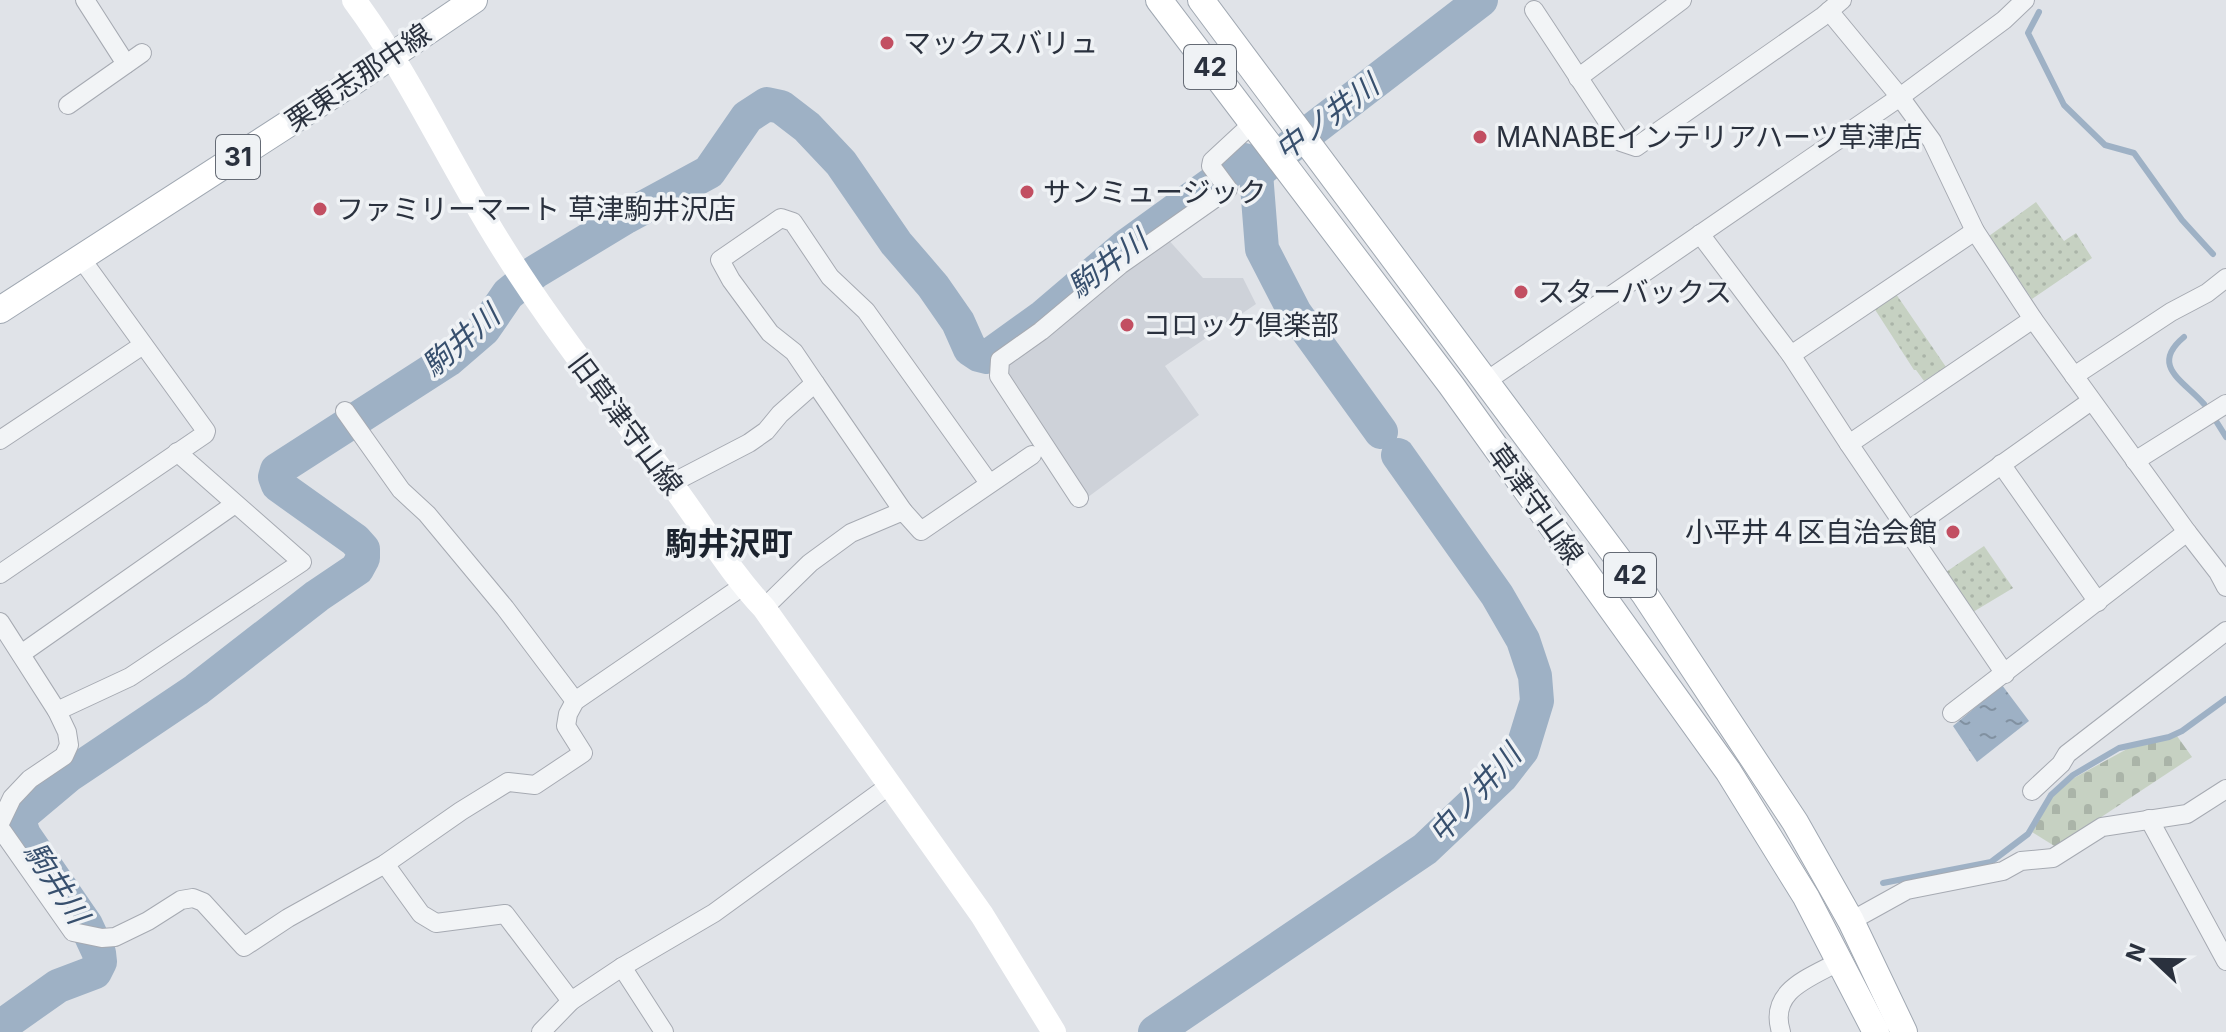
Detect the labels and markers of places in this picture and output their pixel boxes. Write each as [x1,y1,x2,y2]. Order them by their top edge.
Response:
place label: マックスバリュ [903,26,1098,60]
marker: マックスバリュ [878,34,896,52]
place label: MANABEインテリアハーツ草津店 [1496,120,1923,154]
marker: MANABEインテリアハーツ草津店 [1471,128,1489,146]
place label: サンミュージック [1043,175,1266,209]
marker: サンミュージック [1018,183,1036,201]
place label: ファミリーマート 草津駒井沢店 [336,192,736,226]
marker: ファミリーマート 草津駒井沢店 [311,200,329,218]
place label: スターバックス [1537,275,1732,309]
marker: スターバックス [1512,283,1530,301]
place label: コロッケ倶楽部 [1143,308,1339,342]
marker: コロッケ倶楽部 [1118,316,1136,334]
place label: 小平井４区自治会館 [1685,515,1937,549]
marker: 小平井４区自治会館 [1944,523,1962,541]

